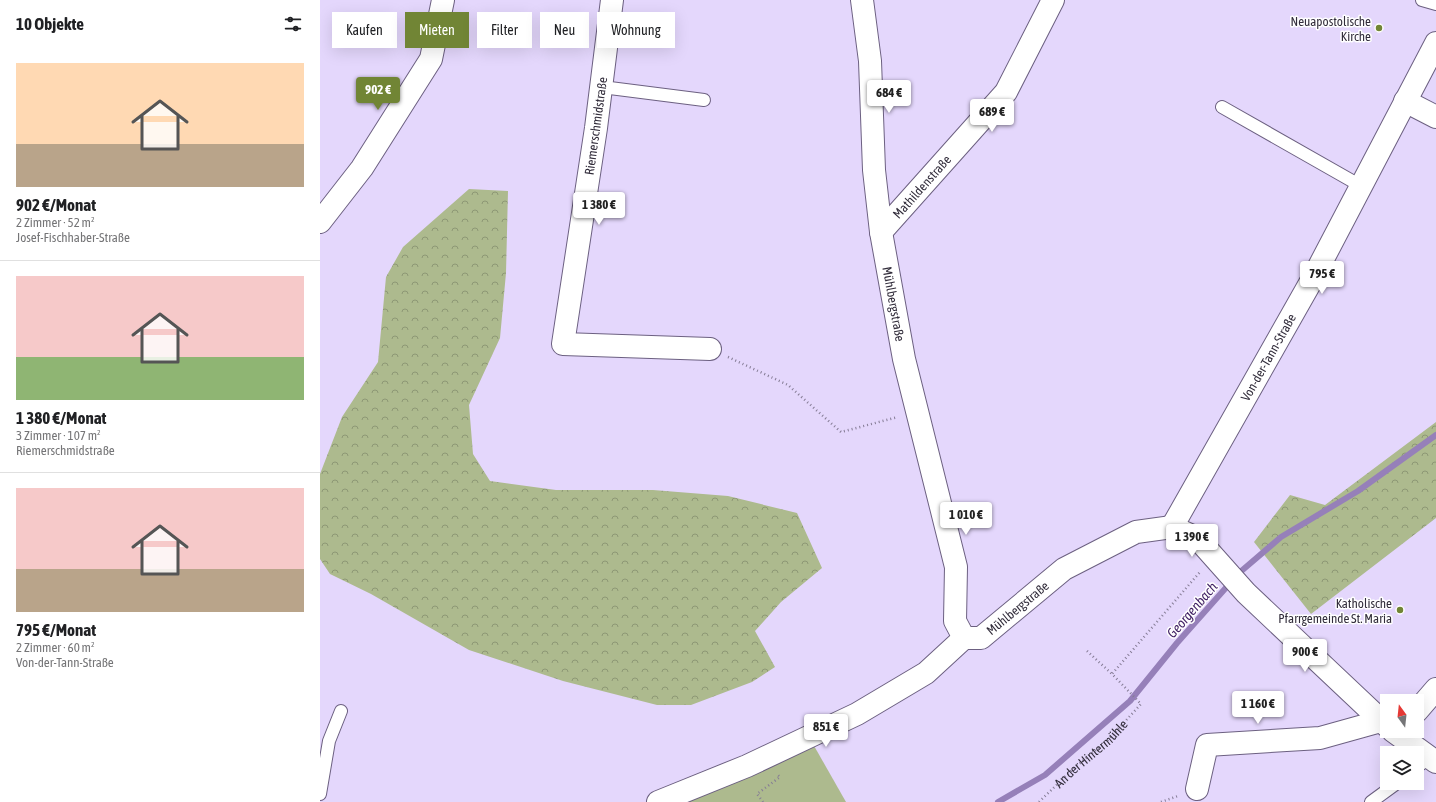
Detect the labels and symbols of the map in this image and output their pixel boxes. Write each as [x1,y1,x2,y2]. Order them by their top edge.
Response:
place label: Neuapostolische Kirche [1290,14,1371,44]
marker: Neuapostolische Kirche [1374,23,1384,33]
street label: Riemerschmidstraße [582,76,610,176]
pin: 902 € [350,77,406,111]
pin: 684 € [861,80,917,114]
pin: 689 € [964,99,1020,133]
street label: Mathildenstraße [890,152,954,221]
pin: 1 380 € [562,192,636,226]
pin: 795 € [1294,261,1350,295]
street label: Mühlbergstraße [880,265,908,343]
street label: Von-der-Tann-Straße [1237,311,1299,404]
pin: 1 010 € [929,502,1003,536]
pin: 1 390 € [1155,524,1229,558]
street label: Mühlbergstraße [983,578,1051,638]
water label: Georgenbach [1164,579,1221,641]
place label: Katholische Pfarrgemeinde St. Maria [1278,596,1392,626]
marker: Katholische Pfarrgemeinde St. Maria [1395,605,1405,615]
pin: 900 € [1277,639,1333,673]
pin: 1 160 € [1221,691,1295,725]
north arrow [1380,694,1424,738]
pin: 851 € [798,714,854,748]
street label: An der Hintermühle [1051,716,1130,791]

